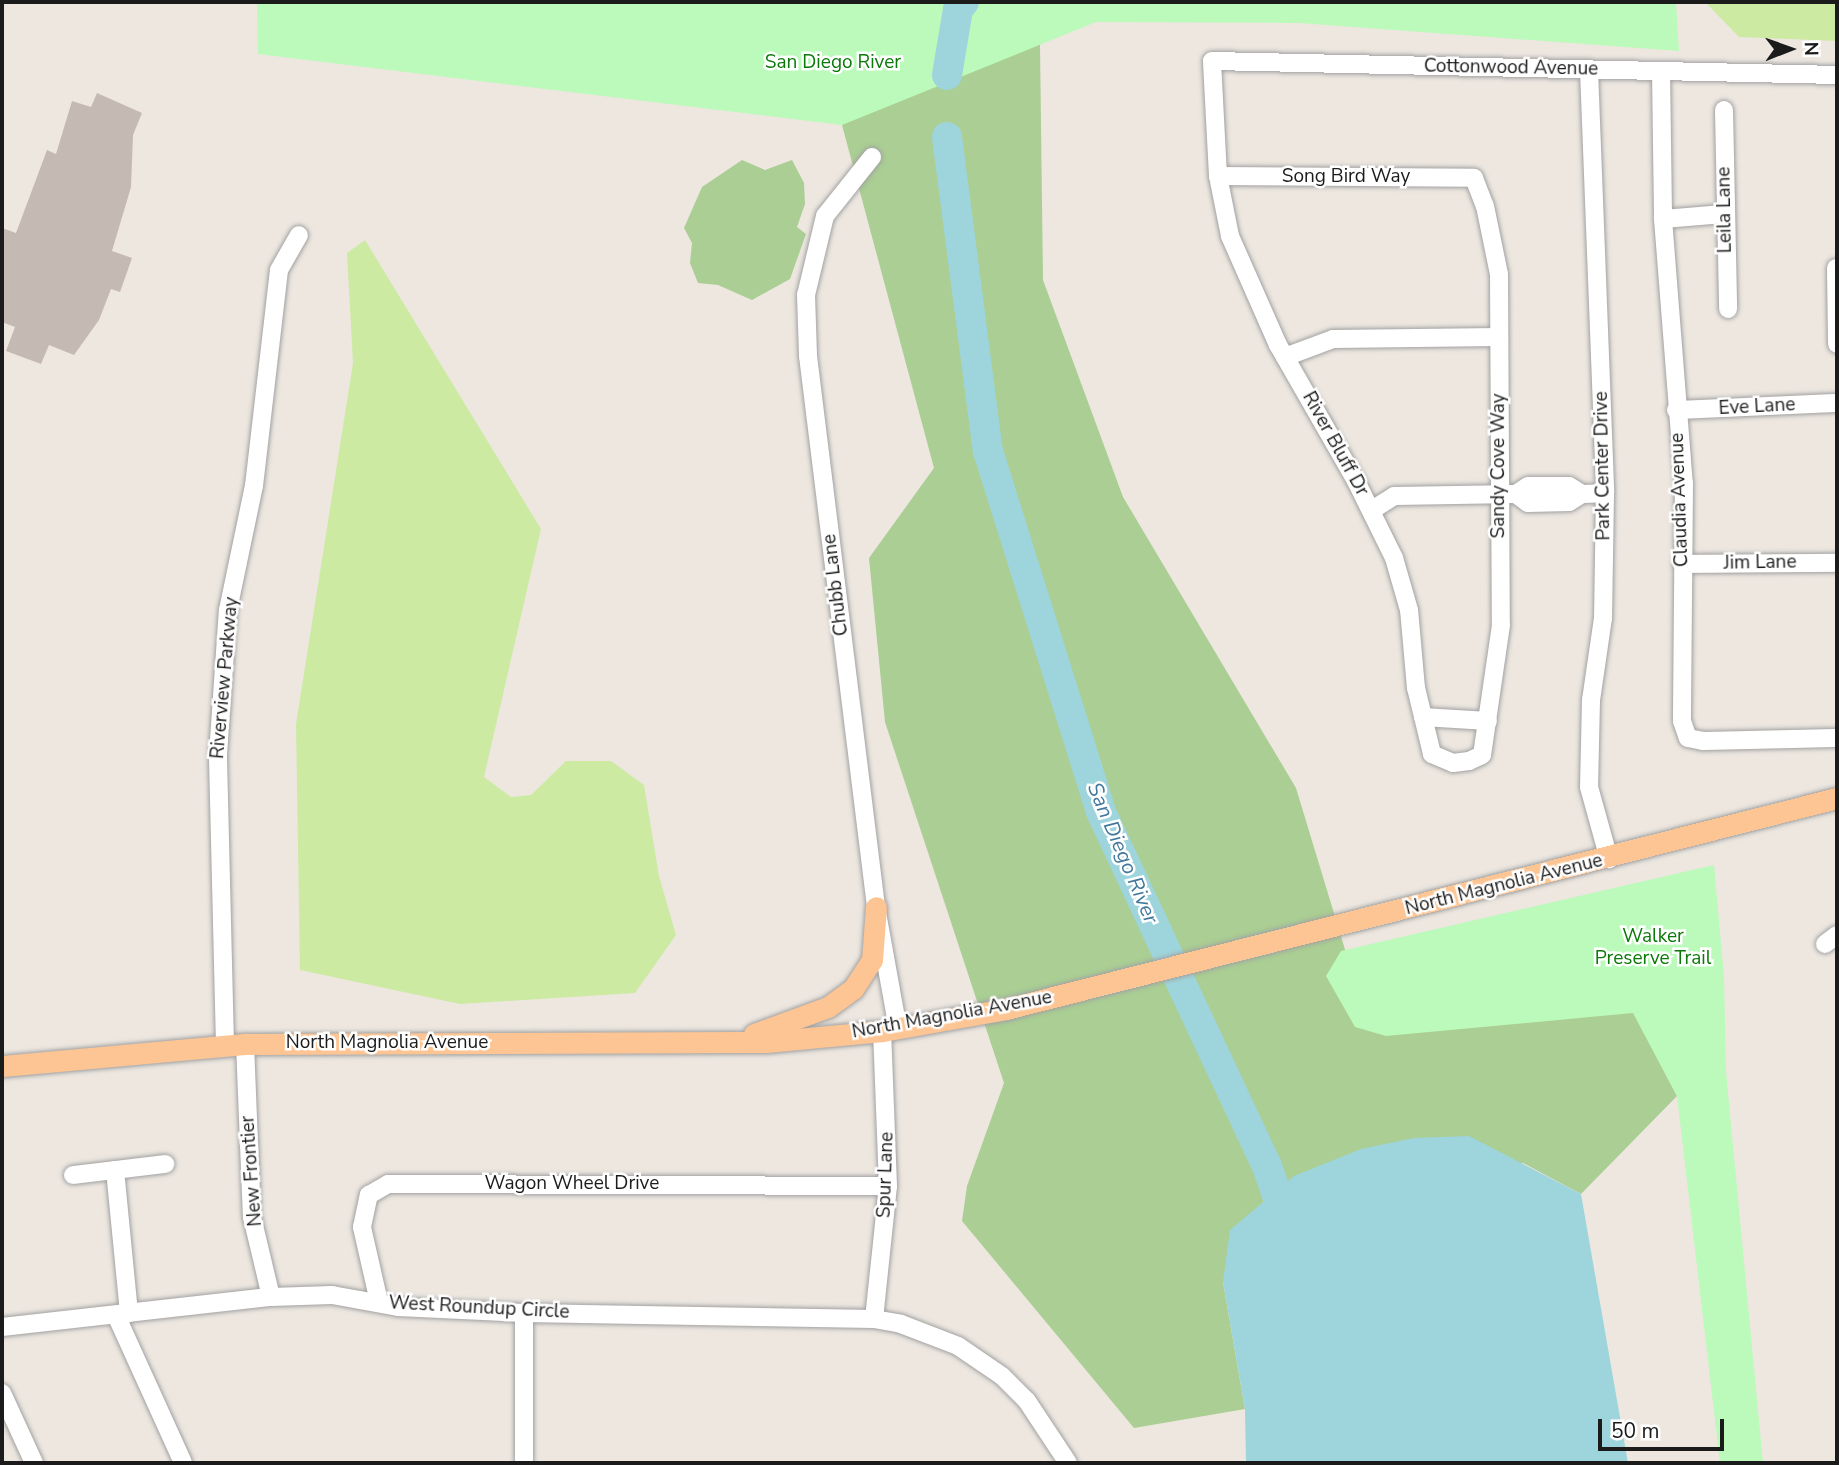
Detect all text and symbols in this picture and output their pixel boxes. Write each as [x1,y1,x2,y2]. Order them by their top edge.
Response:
north arrow [1755,14,1825,84]
text: N [1798,41,1824,56]
park label: San Diego River [765,52,901,74]
street label: Cottonwood Avenue [1424,55,1598,81]
street label: Song Bird Way [1282,166,1410,188]
street label: Leila Lane [1713,167,1737,253]
street label: River Bluff Dr [1297,388,1373,500]
street label: Park Center Drive [1590,391,1616,541]
street label: Sandy Cove Way [1488,393,1510,539]
street label: Eve Lane [1718,394,1796,420]
street label: Claudia Avenue [1666,433,1694,567]
street label: Chubb Lane [818,533,854,637]
street label: Jim Lane [1723,551,1797,575]
street label: Riverview Parkway [207,596,243,760]
water label: San Diego River [1082,779,1164,927]
street label: North Magnolia Avenue [1403,849,1605,921]
park label: Walker Preserve Trail [1595,926,1711,970]
street label: North Magnolia Avenue [850,986,1054,1044]
street label: North Magnolia Avenue [286,1032,488,1054]
street label: New Frontier [237,1115,267,1227]
street label: Spur Lane [873,1131,899,1219]
street label: Wagon Wheel Drive [485,1173,659,1195]
street label: West Roundup Circle [388,1292,570,1324]
scale bar [1601,1406,1727,1450]
text: 50 m [1611,1417,1660,1445]

